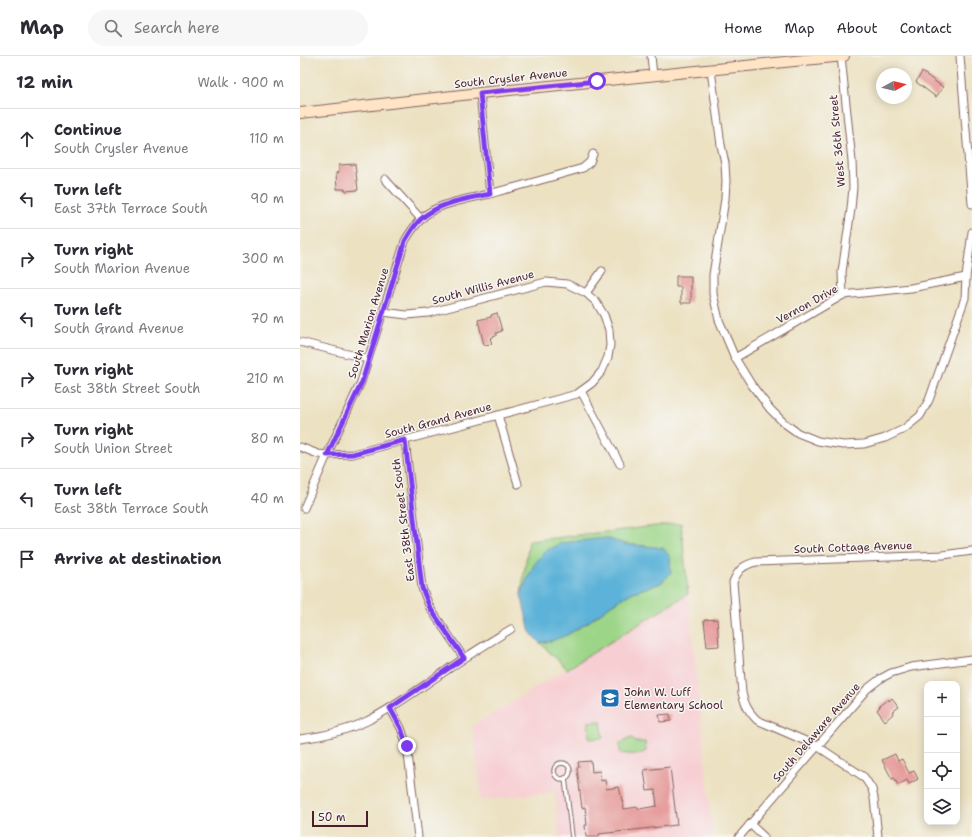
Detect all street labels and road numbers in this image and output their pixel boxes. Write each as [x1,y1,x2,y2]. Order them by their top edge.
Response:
street label: South Crysler Avenue [454,65,568,92]
street label: West 36th Street [826,94,849,188]
street label: South Marion Avenue [344,266,392,380]
street label: South Willis Avenue [430,267,536,308]
street label: Vernon Drive [774,281,841,328]
street label: South Grand Avenue [383,399,493,442]
street label: East 38th Street South [388,457,418,582]
street label: South Cottage Avenue [794,538,913,557]
street label: South Delaware Avenue [769,680,864,785]

